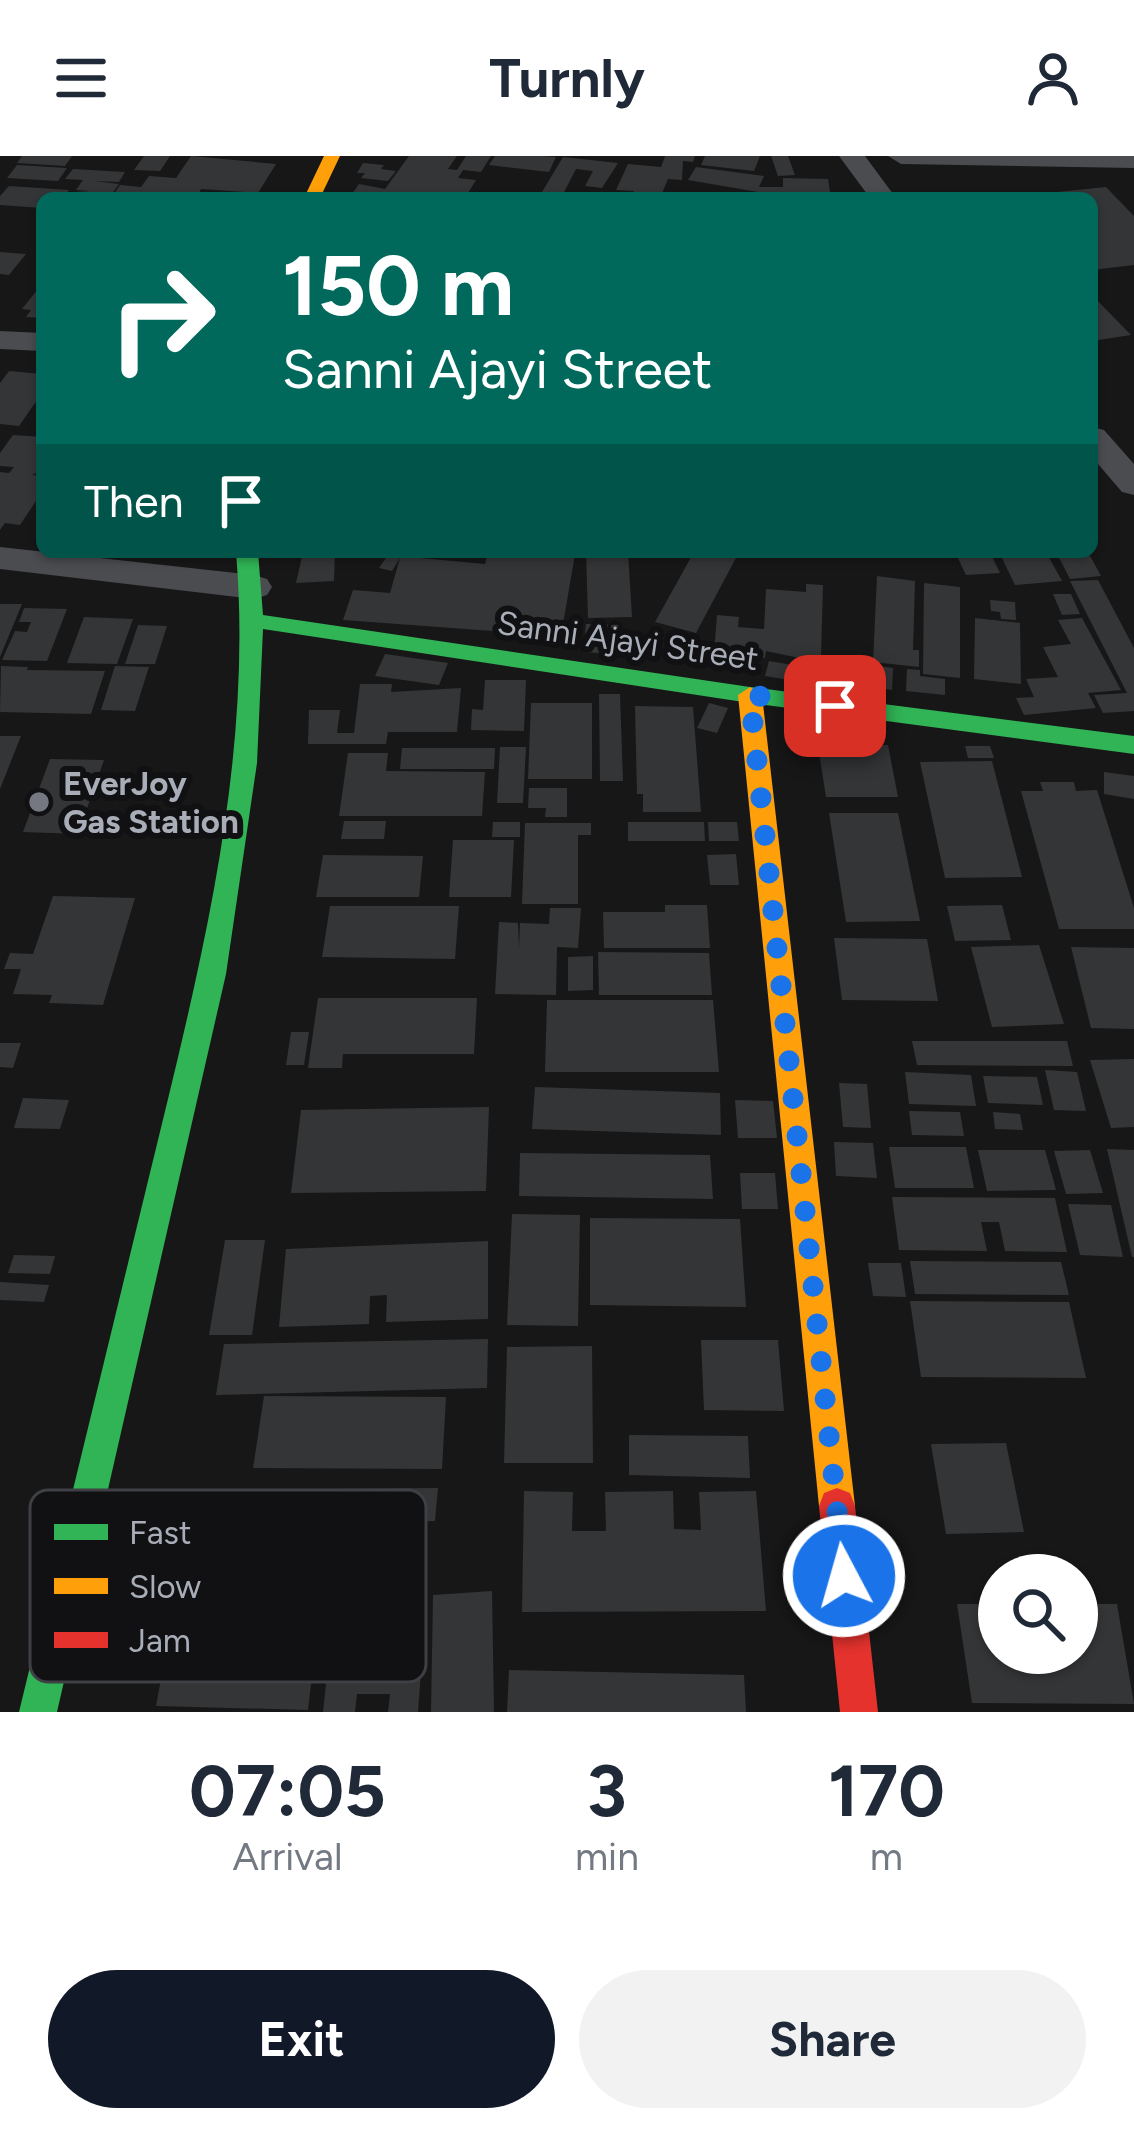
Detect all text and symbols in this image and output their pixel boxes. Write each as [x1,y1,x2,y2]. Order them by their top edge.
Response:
icon: menu [48,45,114,111]
icon: person [1020,45,1086,111]
text: Turnly [489,46,645,111]
text: 150 m [282,235,514,336]
icon: right [84,240,240,396]
text: Sanni Ajayi Street [282,337,713,402]
icon: arrive [208,468,274,534]
text: Then [84,474,184,528]
street label: Sanni Ajayi Street [495,603,761,678]
pin [784,655,886,757]
icon: arrive [802,673,868,739]
place label: EverJoy Gas Station [63,764,239,841]
marker: EverJoy Gas Station [26,789,52,815]
legend [30,1490,426,1682]
text: Fast [129,1513,191,1552]
position arrow [781,1513,907,1639]
map controls [978,1554,1098,1674]
button: search [978,1554,1098,1674]
text: Slow [129,1567,201,1606]
text: Jam [129,1621,191,1660]
text: 07:05 [189,1748,386,1834]
text: 3 [587,1748,627,1834]
text: 170 [828,1748,945,1834]
text: Arrival [232,1833,343,1880]
text: min [575,1833,639,1880]
text: m [870,1833,903,1880]
button: Exit [48,1970,555,2108]
button: Share [579,1970,1086,2108]

